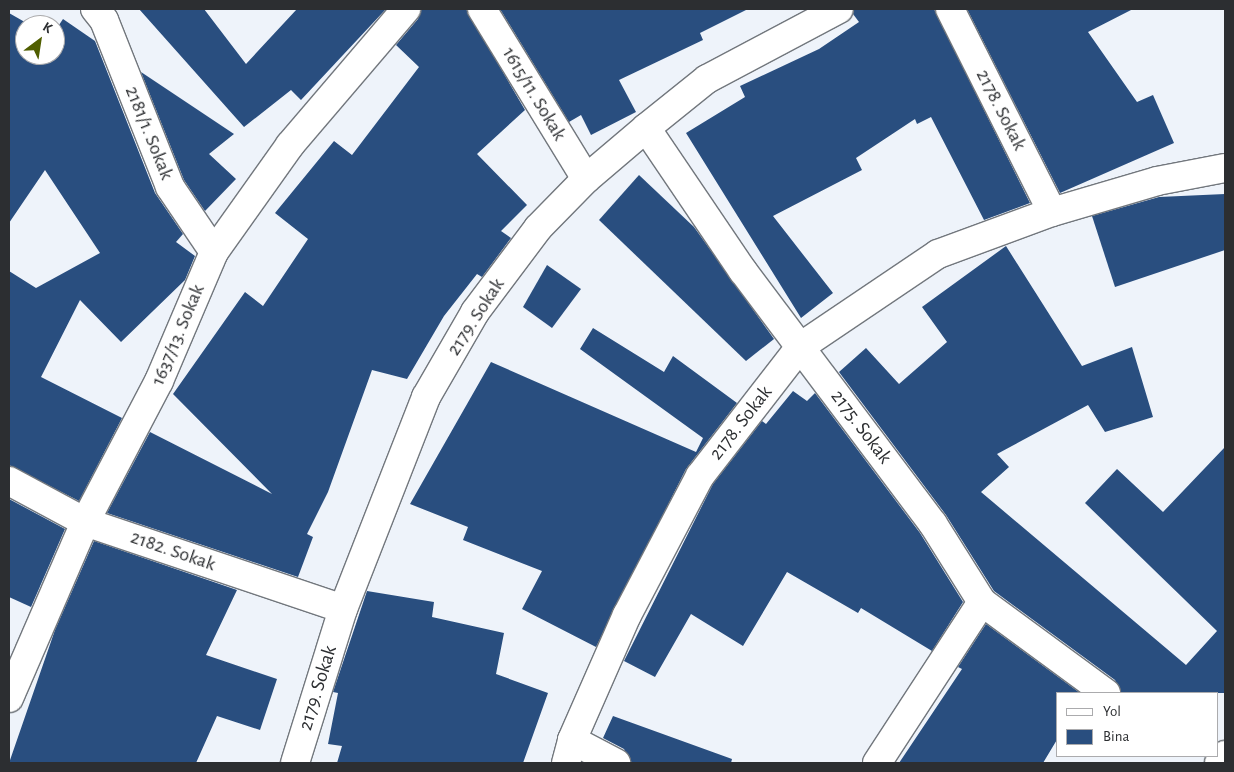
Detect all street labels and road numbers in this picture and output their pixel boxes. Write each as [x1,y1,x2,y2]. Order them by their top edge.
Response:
street label: 1615/11. Sokak [497,43,571,145]
street label: 2178. Sokak [970,66,1032,154]
street label: 2181/1. Sokak [119,83,179,183]
street label: 2179. Sokak [442,274,510,360]
street label: 1637/13. Sokak [146,281,210,389]
street label: 2178. Sokak [705,381,777,465]
street label: 2175. Sokak [825,385,897,469]
street label: 2182. Sokak [127,525,219,577]
street label: 2179. Sokak [294,643,342,733]

